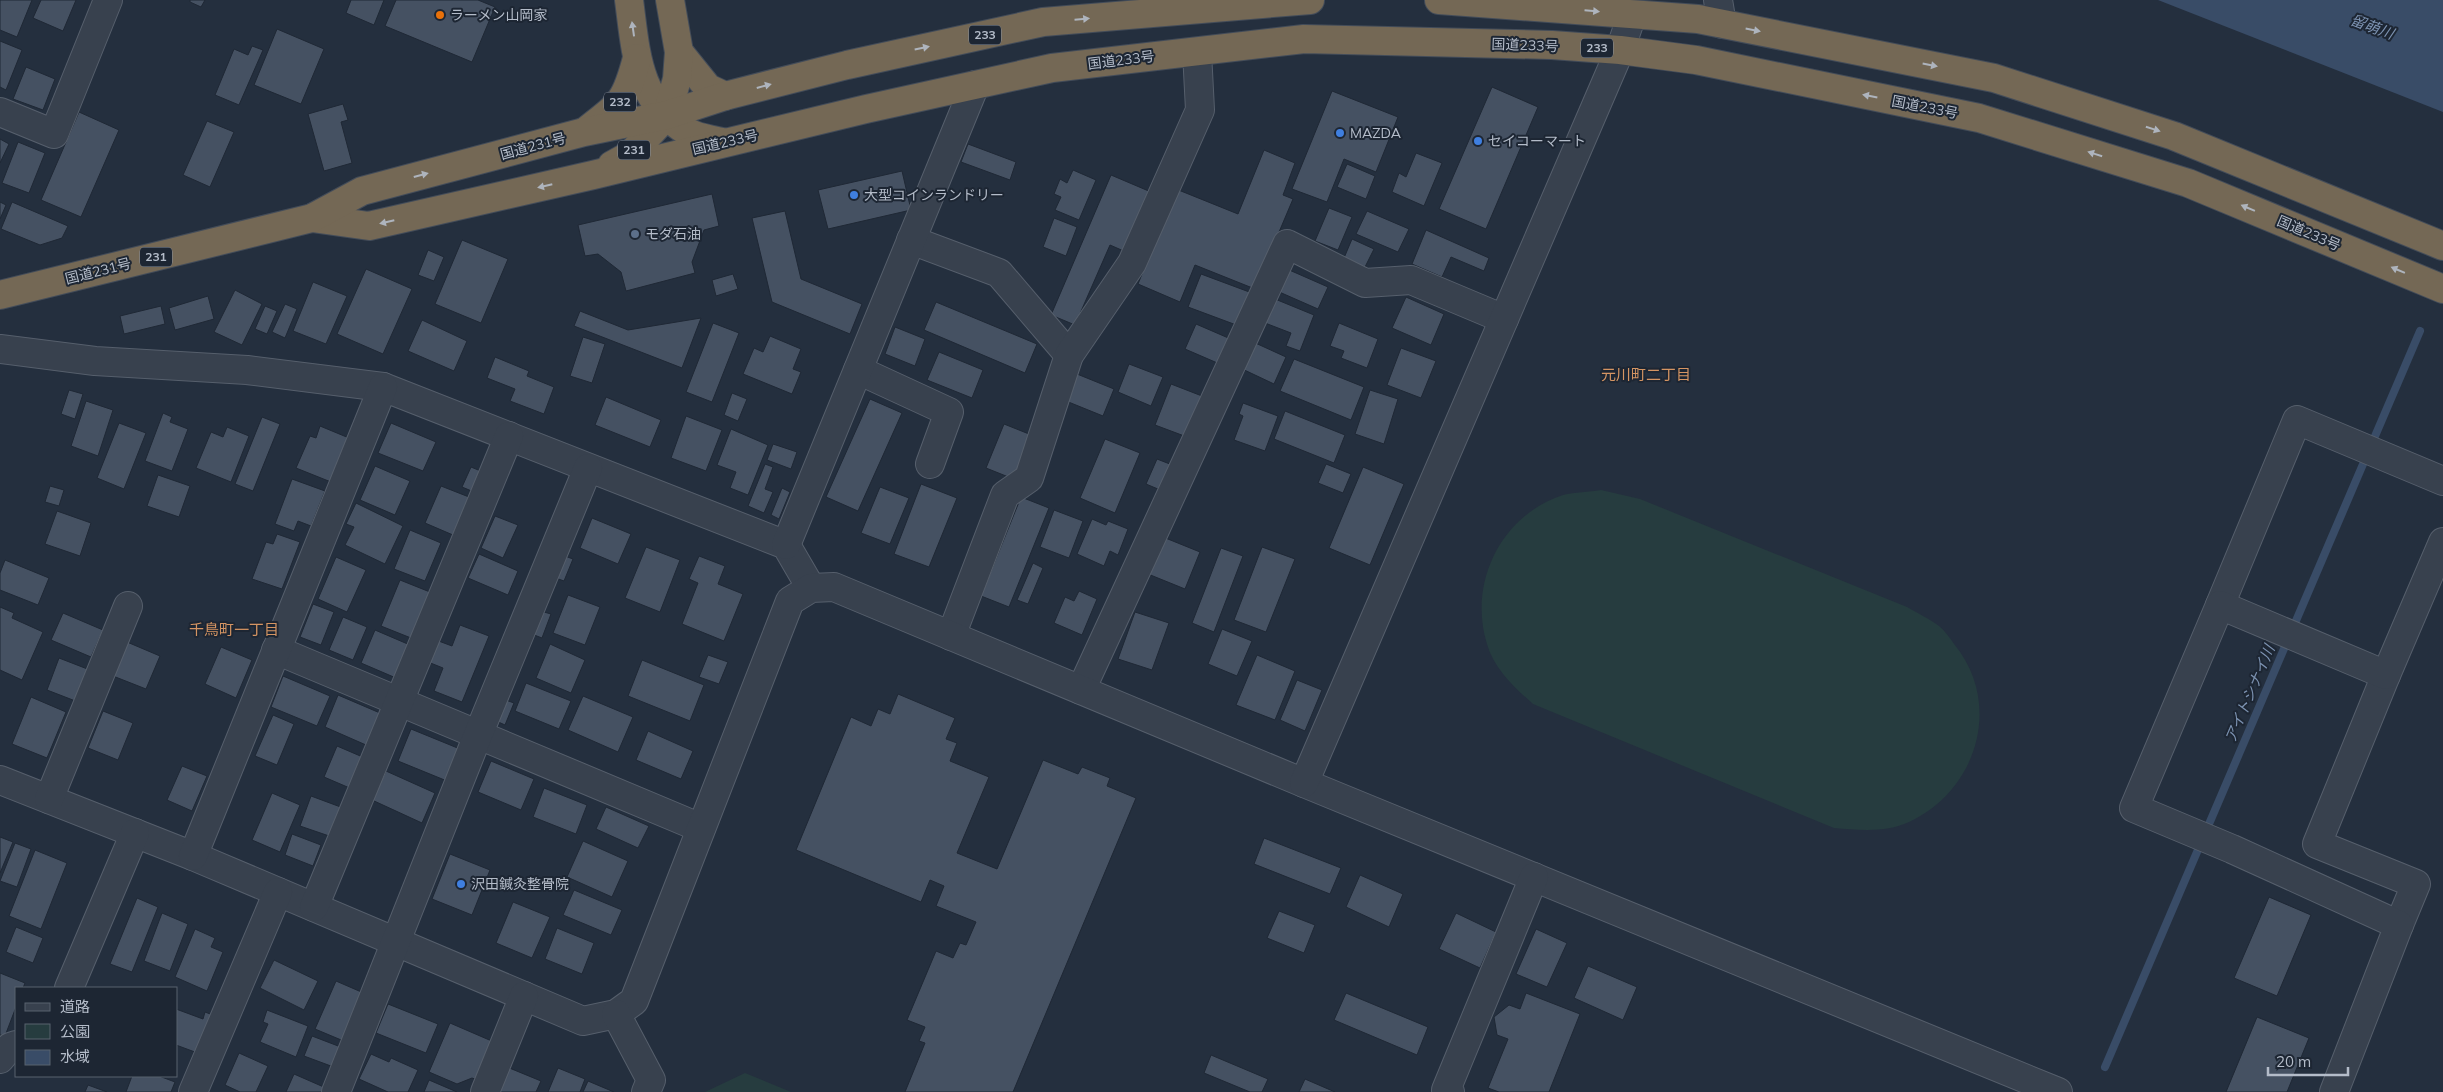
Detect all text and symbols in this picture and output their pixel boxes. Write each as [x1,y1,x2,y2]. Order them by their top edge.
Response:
place label: ラーメン山岡家 [450,6,547,24]
one-way arrow [1584,7,1600,15]
marker: ラーメン山岡家 [434,9,446,21]
water label: 留萌川 [2348,10,2398,44]
one-way arrow [1074,15,1090,23]
one-way arrow [629,21,637,37]
road number: 233 [969,26,1001,44]
one-way arrow [1746,26,1761,34]
street label: 国道233号 [1491,35,1559,55]
road number: 233 [1581,38,1613,58]
one-way arrow [914,44,930,52]
street label: 国道233号 [1087,47,1155,73]
one-way arrow [1922,61,1937,69]
one-way arrow [756,82,772,90]
one-way arrow [1862,91,1878,99]
road number: 232 [604,92,636,111]
street label: 国道233号 [1890,92,1960,122]
place label: MAZDA [1350,124,1402,142]
one-way arrow [2146,125,2161,133]
street label: 国道233号 [690,126,760,158]
marker: MAZDA [1334,127,1346,139]
street label: 国道231号 [498,129,568,163]
place label: セイコーマート [1488,132,1586,150]
marker: セイコーマート [1472,135,1484,147]
road number: 231 [618,140,650,160]
one-way arrow [2087,149,2102,157]
one-way arrow [414,171,429,179]
one-way arrow [538,182,553,190]
place label: 大型コインランドリー [864,186,1004,204]
marker: 大型コインランドリー [848,189,860,201]
one-way arrow [2241,203,2255,211]
street label: 国道233号 [2275,212,2343,254]
one-way arrow [379,218,394,226]
place label: モダ石油 [645,225,701,243]
marker: モダ石油 [629,228,641,240]
road number: 231 [140,248,172,266]
street label: 国道231号 [63,254,133,288]
one-way arrow [2390,266,2405,274]
district label: 元川町二丁目 [1601,365,1691,384]
district label: 千鳥町一丁目 [189,620,279,639]
water label: アイトシナイ川 [2220,640,2279,746]
place label: 沢田鍼灸整骨院 [471,875,569,893]
marker: 沢田鍼灸整骨院 [455,878,467,890]
legend [15,987,178,1077]
text: 道路 [60,997,90,1016]
text: 公園 [60,1022,90,1041]
scale bar [2268,1044,2348,1076]
text: 水域 [60,1047,90,1066]
text: 20 m [2276,1052,2311,1071]

